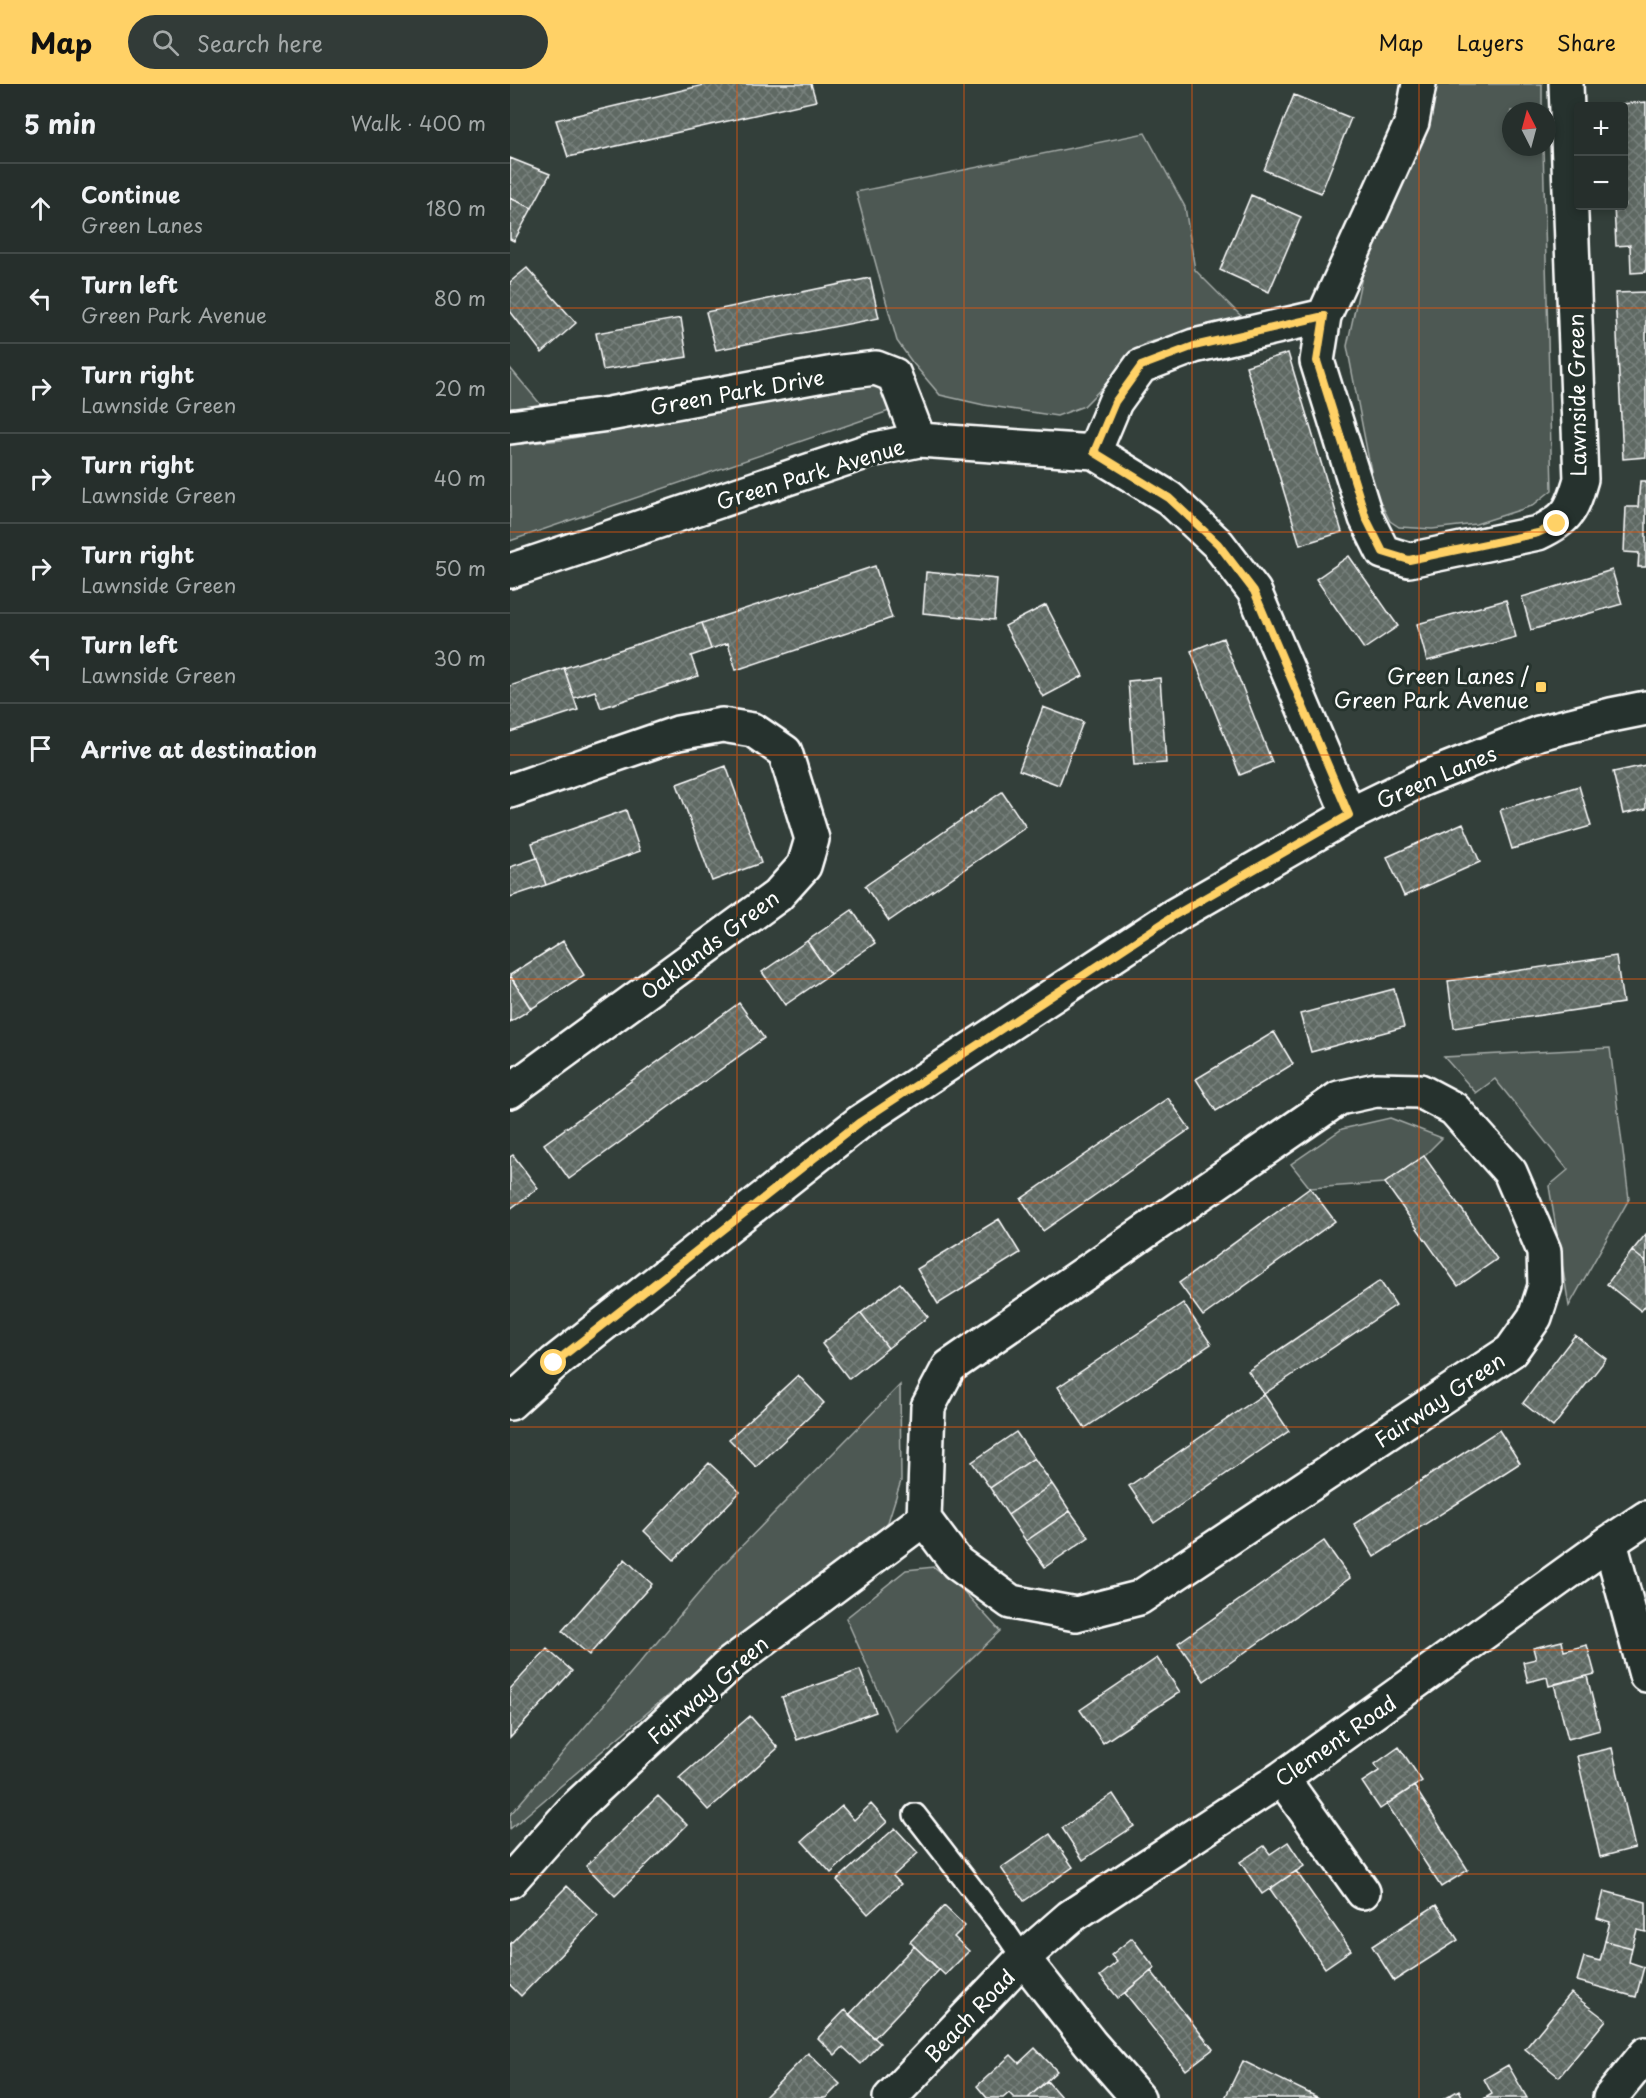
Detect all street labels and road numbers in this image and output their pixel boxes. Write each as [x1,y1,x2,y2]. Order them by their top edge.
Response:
street label: Lawnside Green [1559,313,1593,477]
street label: Green Park Drive [647,360,827,422]
street label: Green Park Avenue [712,429,908,517]
street label: Green Lanes [1371,736,1501,816]
street label: Oaklands Green [633,881,785,1007]
street label: Fairway Green [1367,1343,1511,1455]
street label: Fairway Green [639,1627,775,1751]
street label: Clement Road [1268,1686,1402,1794]
street label: Beach Road [916,1961,1022,2069]

